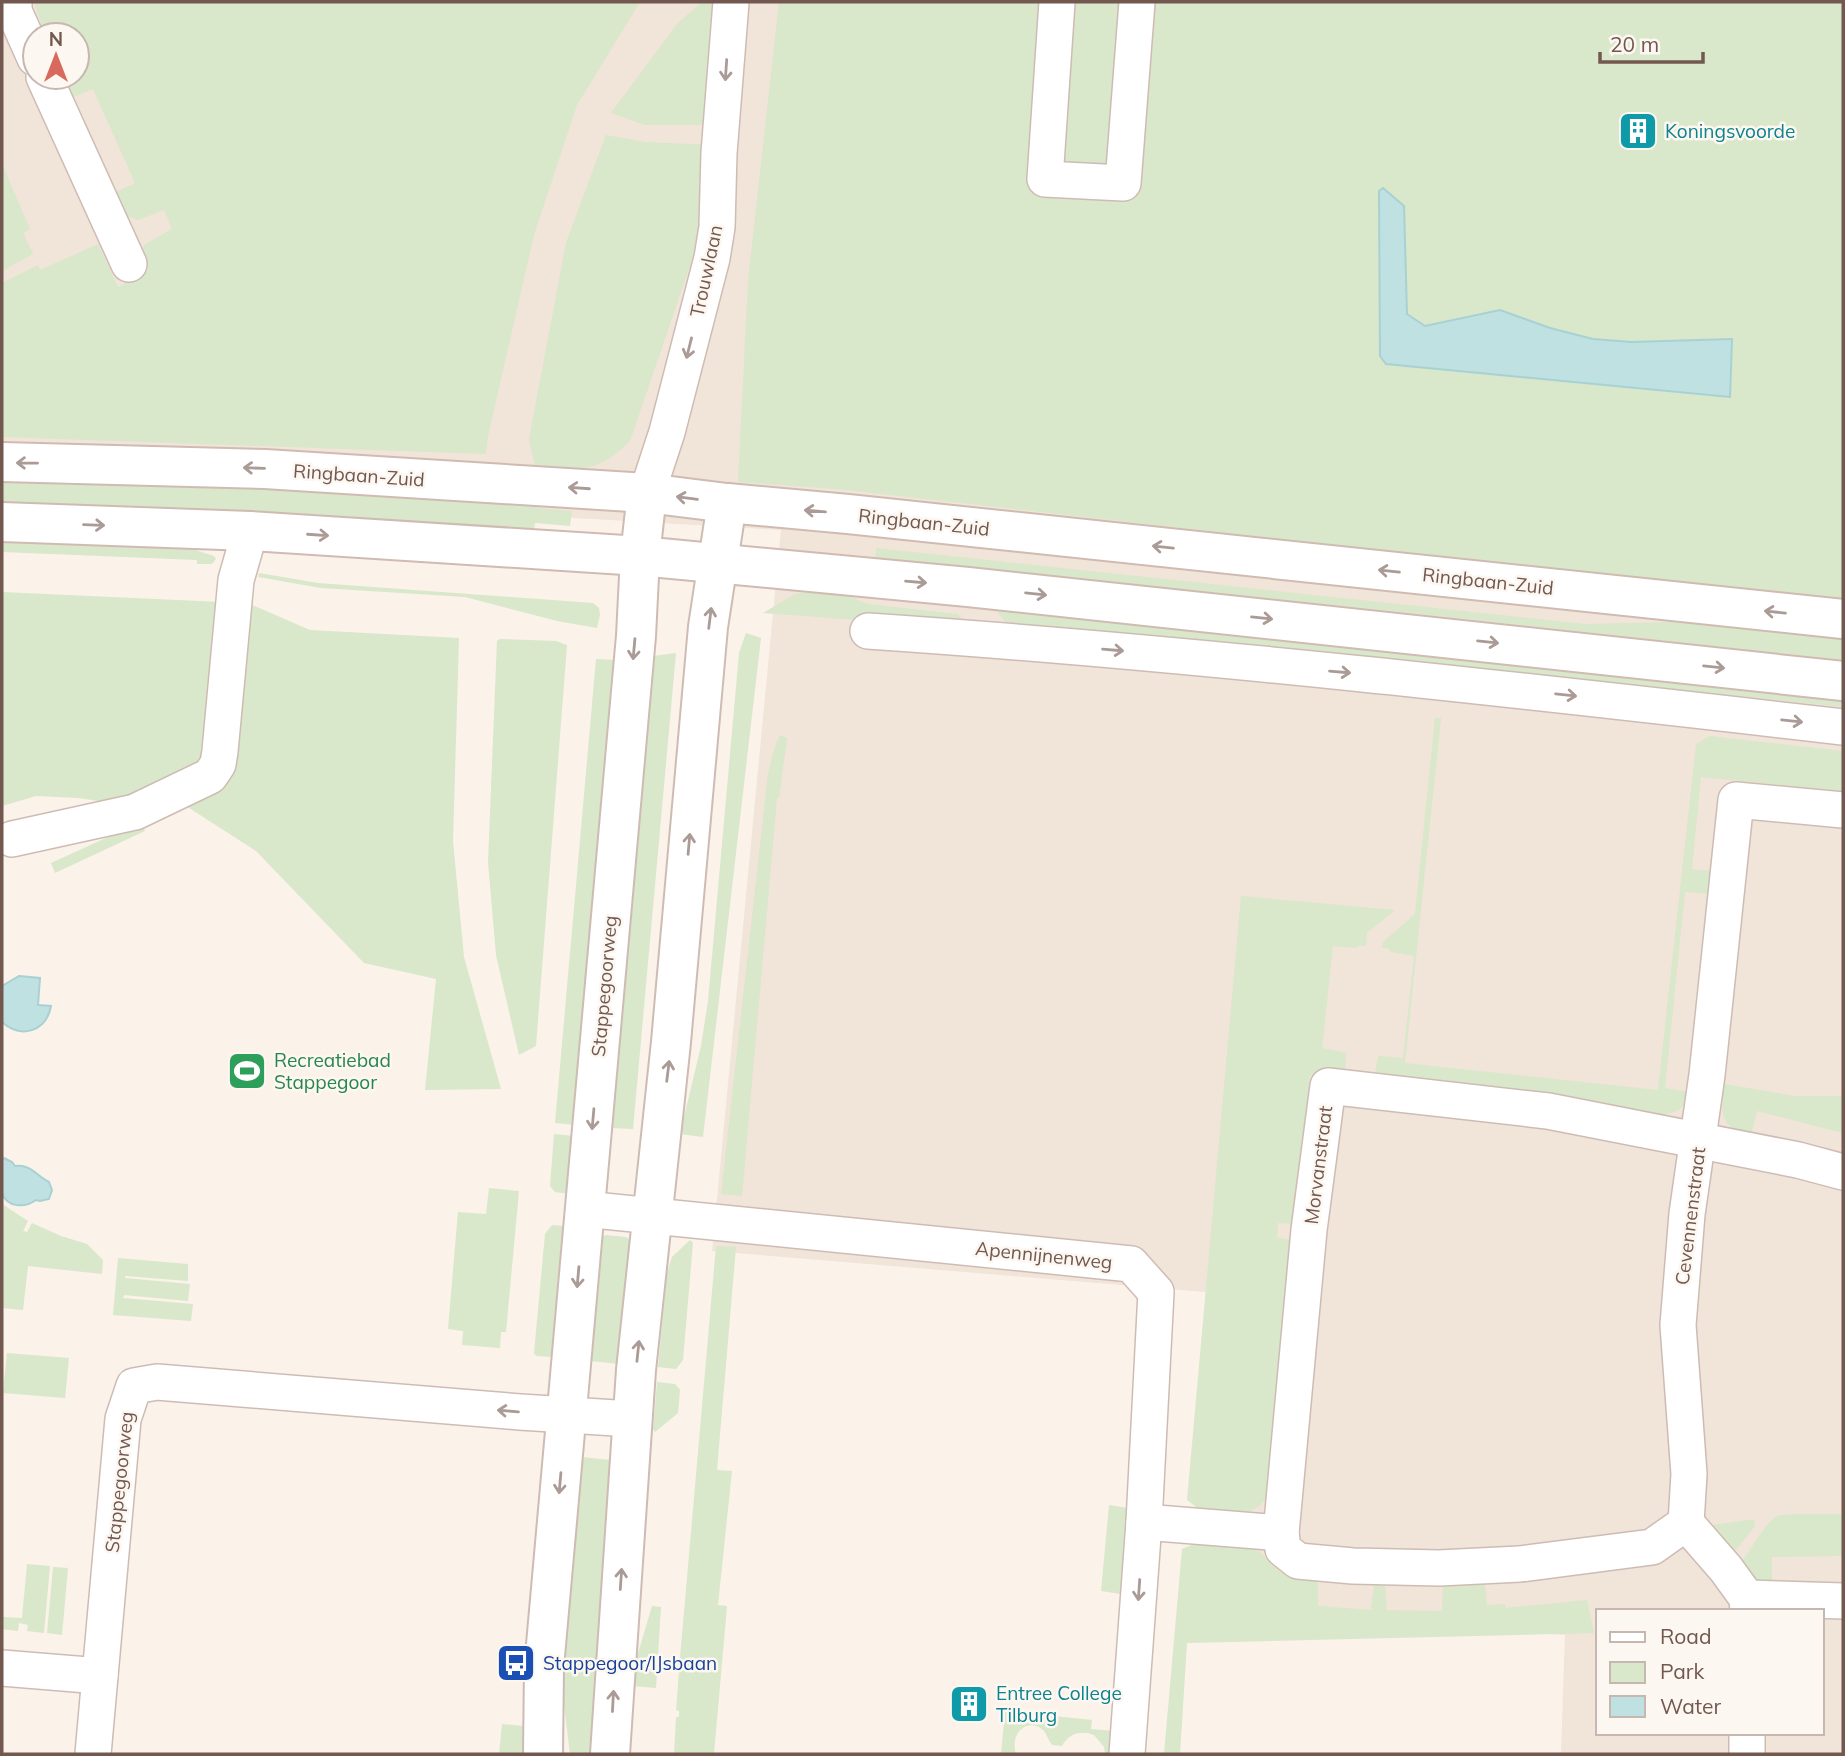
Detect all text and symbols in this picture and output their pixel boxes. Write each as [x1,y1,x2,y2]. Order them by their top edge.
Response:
north arrow [21,21,91,91]
scale bar [1600,21,1703,65]
text: N [49,27,63,51]
text: 20 m [1610,31,1659,57]
one-way arrow [719,58,732,81]
building icon: Koningsvoorde [1617,110,1659,152]
place label: Koningsvoorde [1665,119,1795,143]
street label: Trouwlaan [685,223,727,319]
one-way arrow [682,336,695,359]
one-way arrow [16,456,39,469]
street label: Ringbaan-Zuid [292,458,426,492]
one-way arrow [243,462,266,475]
one-way arrow [568,482,591,495]
one-way arrow [676,491,699,504]
street label: Ringbaan-Zuid [857,503,991,541]
one-way arrow [804,504,827,517]
one-way arrow [83,519,106,532]
one-way arrow [306,529,329,542]
one-way arrow [1152,540,1175,553]
street label: Ringbaan-Zuid [1421,562,1555,600]
one-way arrow [1378,564,1401,577]
one-way arrow [904,576,926,589]
one-way arrow [1024,588,1046,601]
one-way arrow [1765,605,1787,618]
one-way arrow [703,607,716,630]
one-way arrow [1250,612,1273,625]
one-way arrow [1476,636,1499,649]
one-way arrow [628,637,641,660]
one-way arrow [1101,644,1124,657]
one-way arrow [1702,660,1725,673]
one-way arrow [1328,665,1351,678]
one-way arrow [1554,689,1577,702]
one-way arrow [1780,715,1803,728]
one-way arrow [683,833,696,856]
street label: Stappegoorweg [586,914,622,1058]
place label: Recreatiebad Stappegoor [274,1048,391,1094]
sports icon: Recreatiebad Stappegoor [226,1050,268,1092]
one-way arrow [661,1060,674,1083]
street label: Morvanstraat [1299,1104,1337,1226]
one-way arrow [586,1108,599,1130]
street label: Cevennenstraat [1670,1145,1710,1286]
street label: Apennijnenweg [974,1236,1114,1274]
one-way arrow [571,1265,584,1287]
one-way arrow [631,1340,644,1363]
one-way arrow [497,1404,520,1417]
street label: Stappegoorweg [100,1410,138,1554]
one-way arrow [553,1472,566,1494]
one-way arrow [615,1568,628,1591]
one-way arrow [1132,1579,1145,1601]
legend [1596,1609,1824,1735]
text: Road [1660,1623,1711,1649]
bus stop icon: Stappegoor/IJsbaan [495,1642,537,1684]
place label: Stappegoor/IJsbaan [543,1651,717,1675]
text: Park [1660,1658,1704,1684]
place label: Entree College Tilburg [996,1681,1122,1727]
building icon: Entree College Tilburg [948,1683,990,1725]
one-way arrow [607,1690,620,1712]
text: Water [1660,1693,1721,1719]

